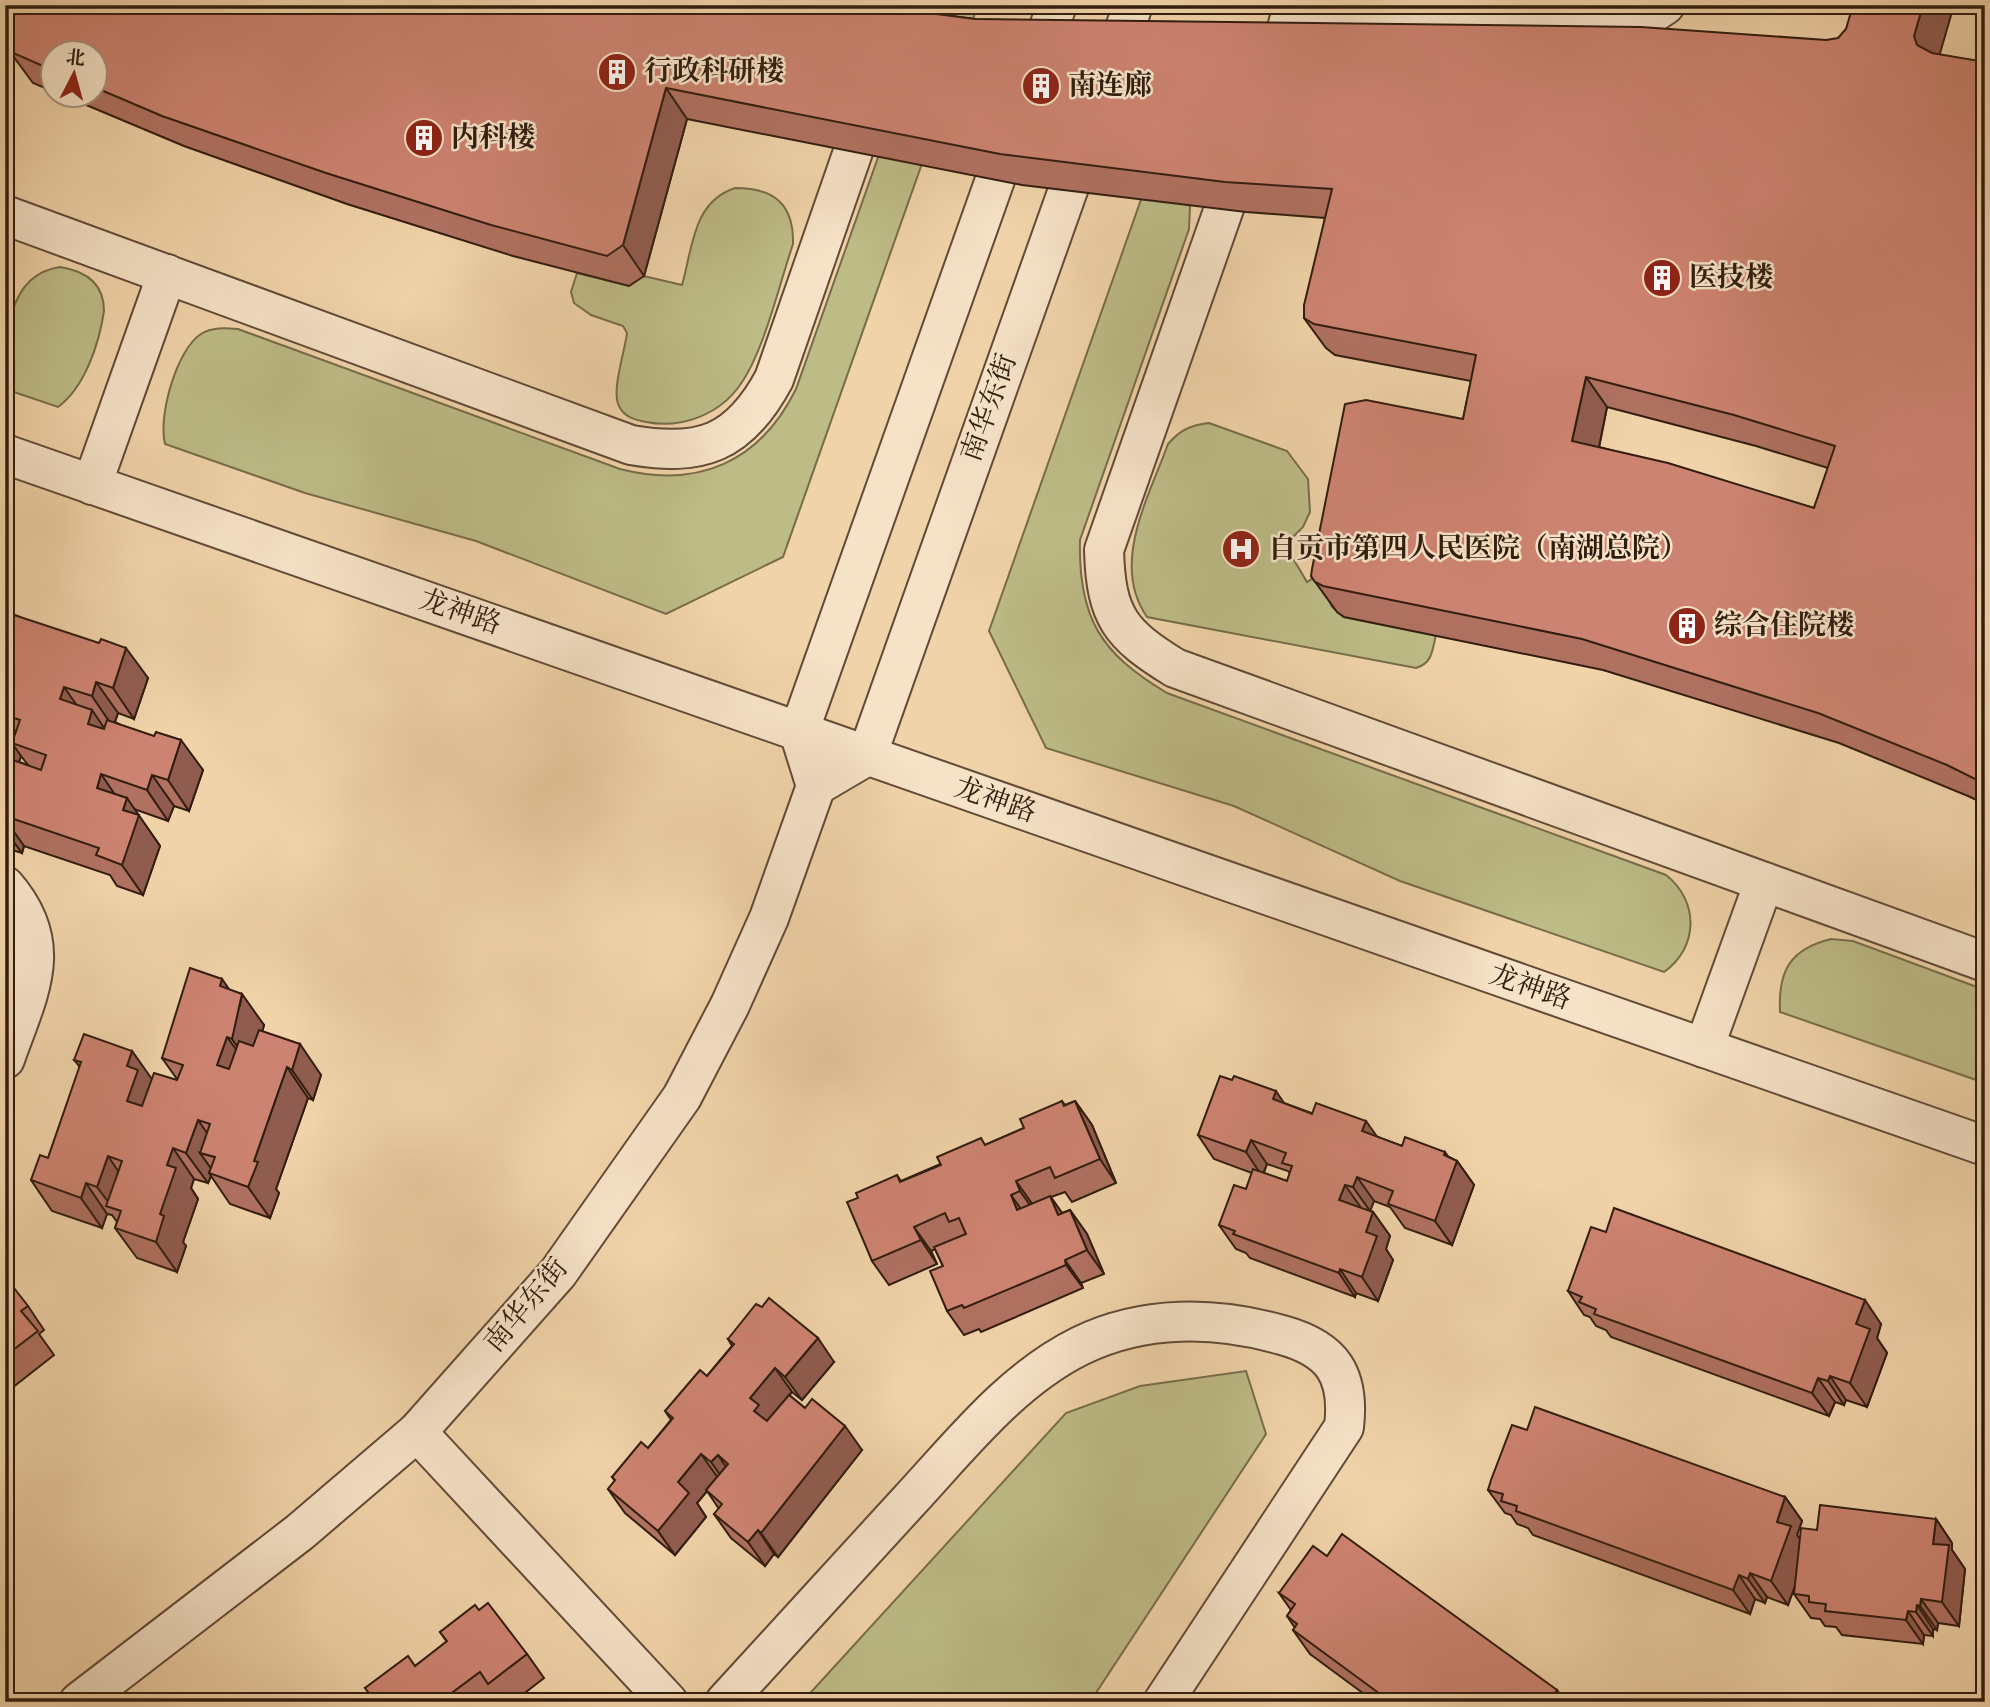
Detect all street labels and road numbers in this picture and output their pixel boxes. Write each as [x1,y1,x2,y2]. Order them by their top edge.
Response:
street label: 南华东街 [954,349,1026,467]
street label: 龙神路 [415,583,505,643]
street label: 龙神路 [950,771,1040,831]
street label: 龙神路 [1485,958,1575,1018]
street label: 南华东街 [478,1252,576,1360]

